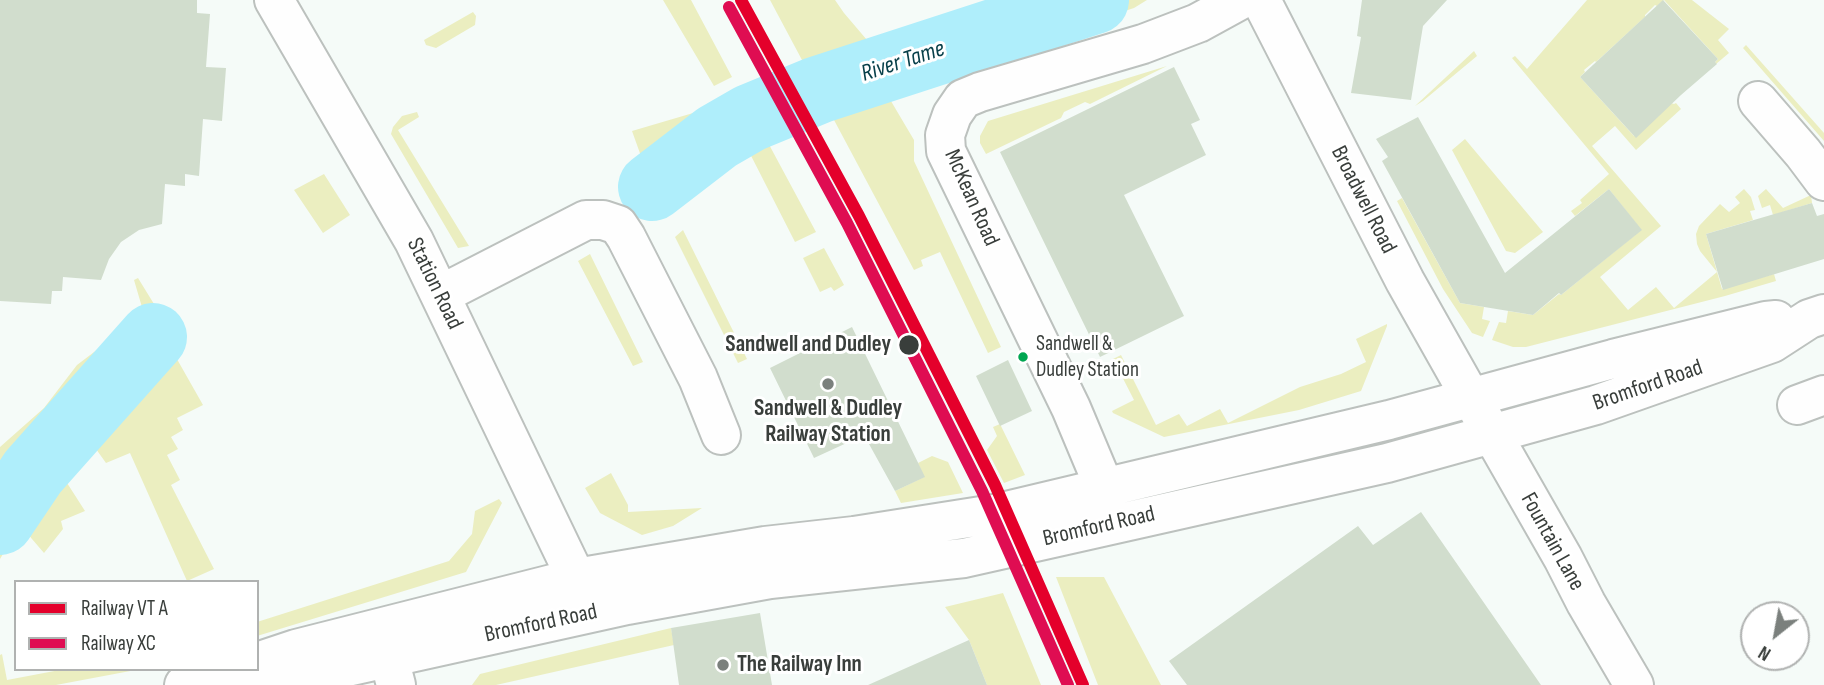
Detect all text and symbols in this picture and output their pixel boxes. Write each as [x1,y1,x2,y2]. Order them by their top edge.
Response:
water label: River Tame [858,35,948,89]
street label: Broadwell Road [1324,142,1402,258]
street label: McKean Road [937,145,1005,251]
street label: Station Road [400,234,468,334]
place label: Sandwell and Dudley [725,331,891,359]
place label: Sandwell & Dudley Station [1036,332,1139,382]
marker: Sandwell and Dudley [897,333,921,357]
marker: Sandwell & Dudley Station [1016,350,1030,364]
street label: Bromford Road [1589,354,1707,418]
marker: Sandwell & Dudley Railway Station [820,376,836,392]
place label: Sandwell & Dudley Railway Station [754,395,902,449]
street label: Fountain Lane [1514,488,1590,596]
street label: Bromford Road [1040,501,1158,553]
legend [14,580,259,671]
text: Railway VT A [81,596,168,621]
street label: Bromford Road [482,599,600,649]
north arrow [1740,601,1810,671]
text: Railway XC [81,631,156,656]
text: N [1755,640,1775,665]
place label: The Railway Inn [737,651,862,679]
marker: The Railway Inn [715,657,731,673]

